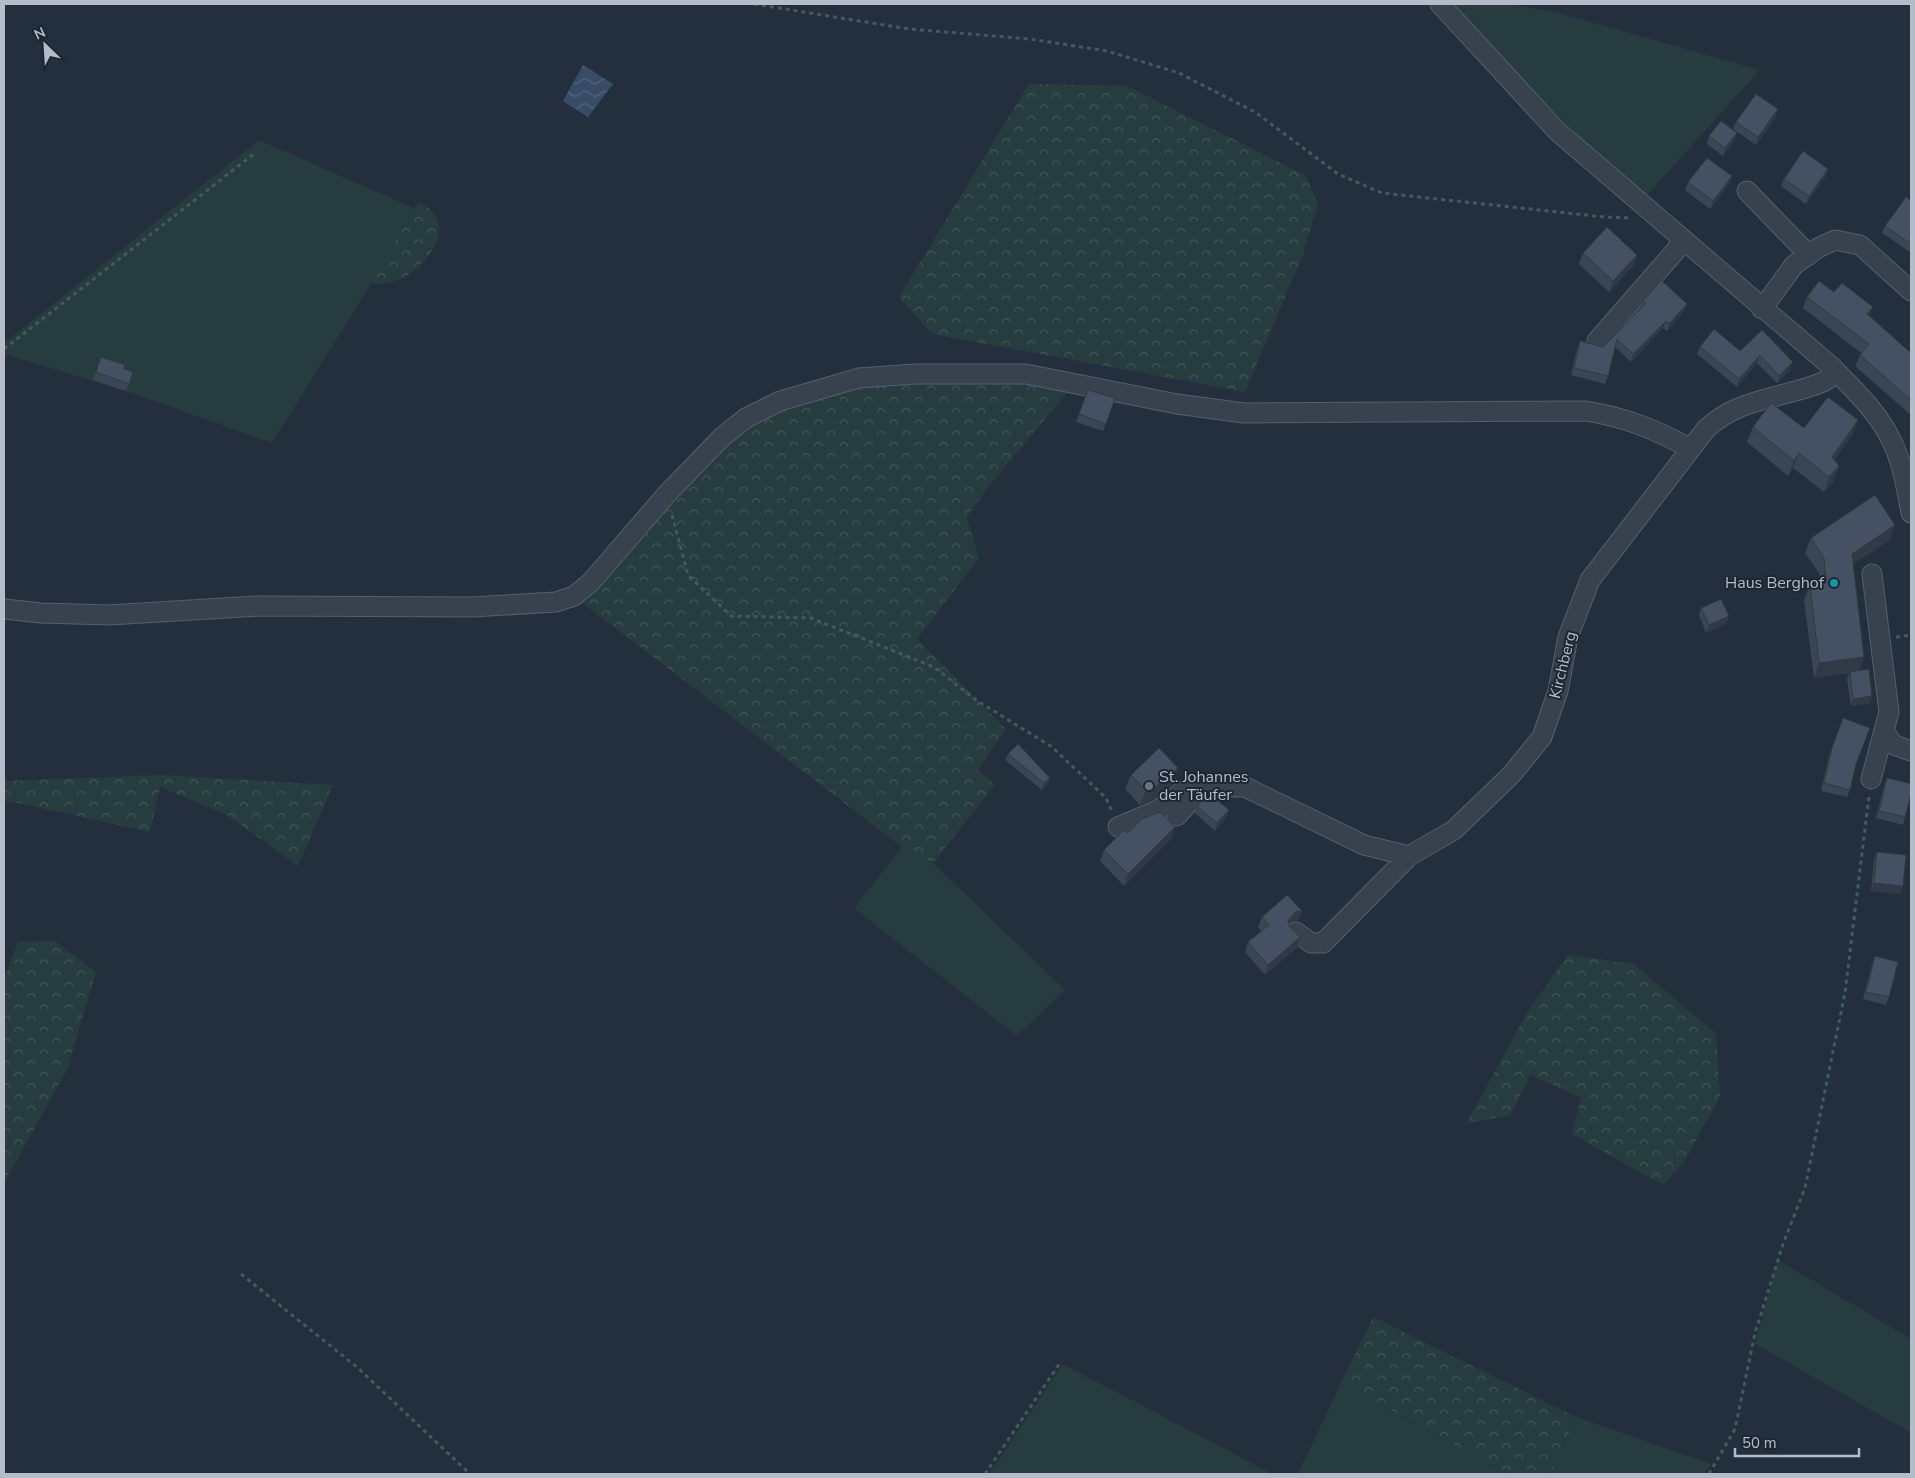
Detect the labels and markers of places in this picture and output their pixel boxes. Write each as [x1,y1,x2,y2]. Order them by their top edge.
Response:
place label: Haus Berghof [1725,572,1825,594]
marker: Haus Berghof [1828,577,1840,589]
place label: St. Johannes der Täufer [1159,766,1248,806]
marker: St. Johannes der Täufer [1143,780,1155,792]

